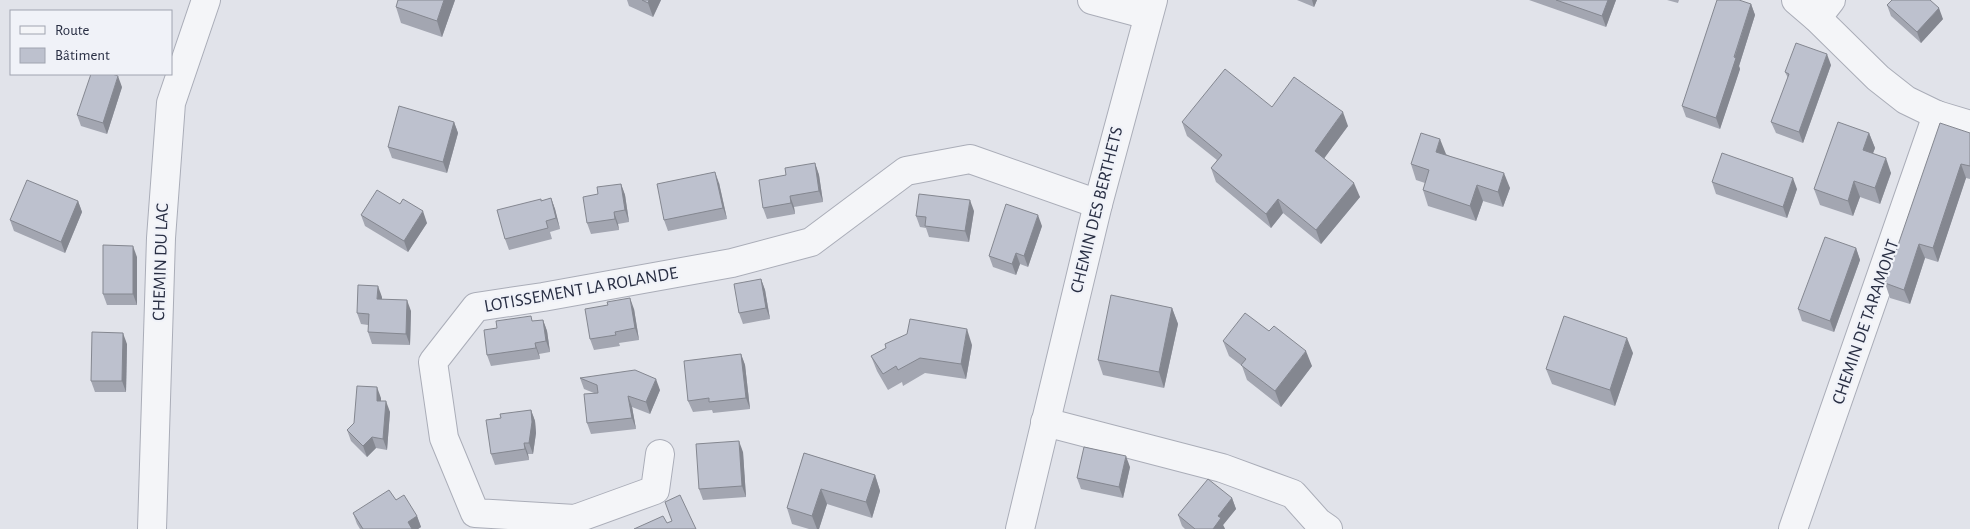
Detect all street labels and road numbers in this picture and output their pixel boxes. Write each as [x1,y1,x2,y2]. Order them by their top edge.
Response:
street label: CHEMIN DES BERTHETS [1068,125,1126,295]
street label: CHEMIN DU LAC [150,203,172,321]
street label: CHEMIN DE TARAMONT [1829,237,1903,407]
street label: LOTISSEMENT LA ROLANDE [483,264,679,316]

